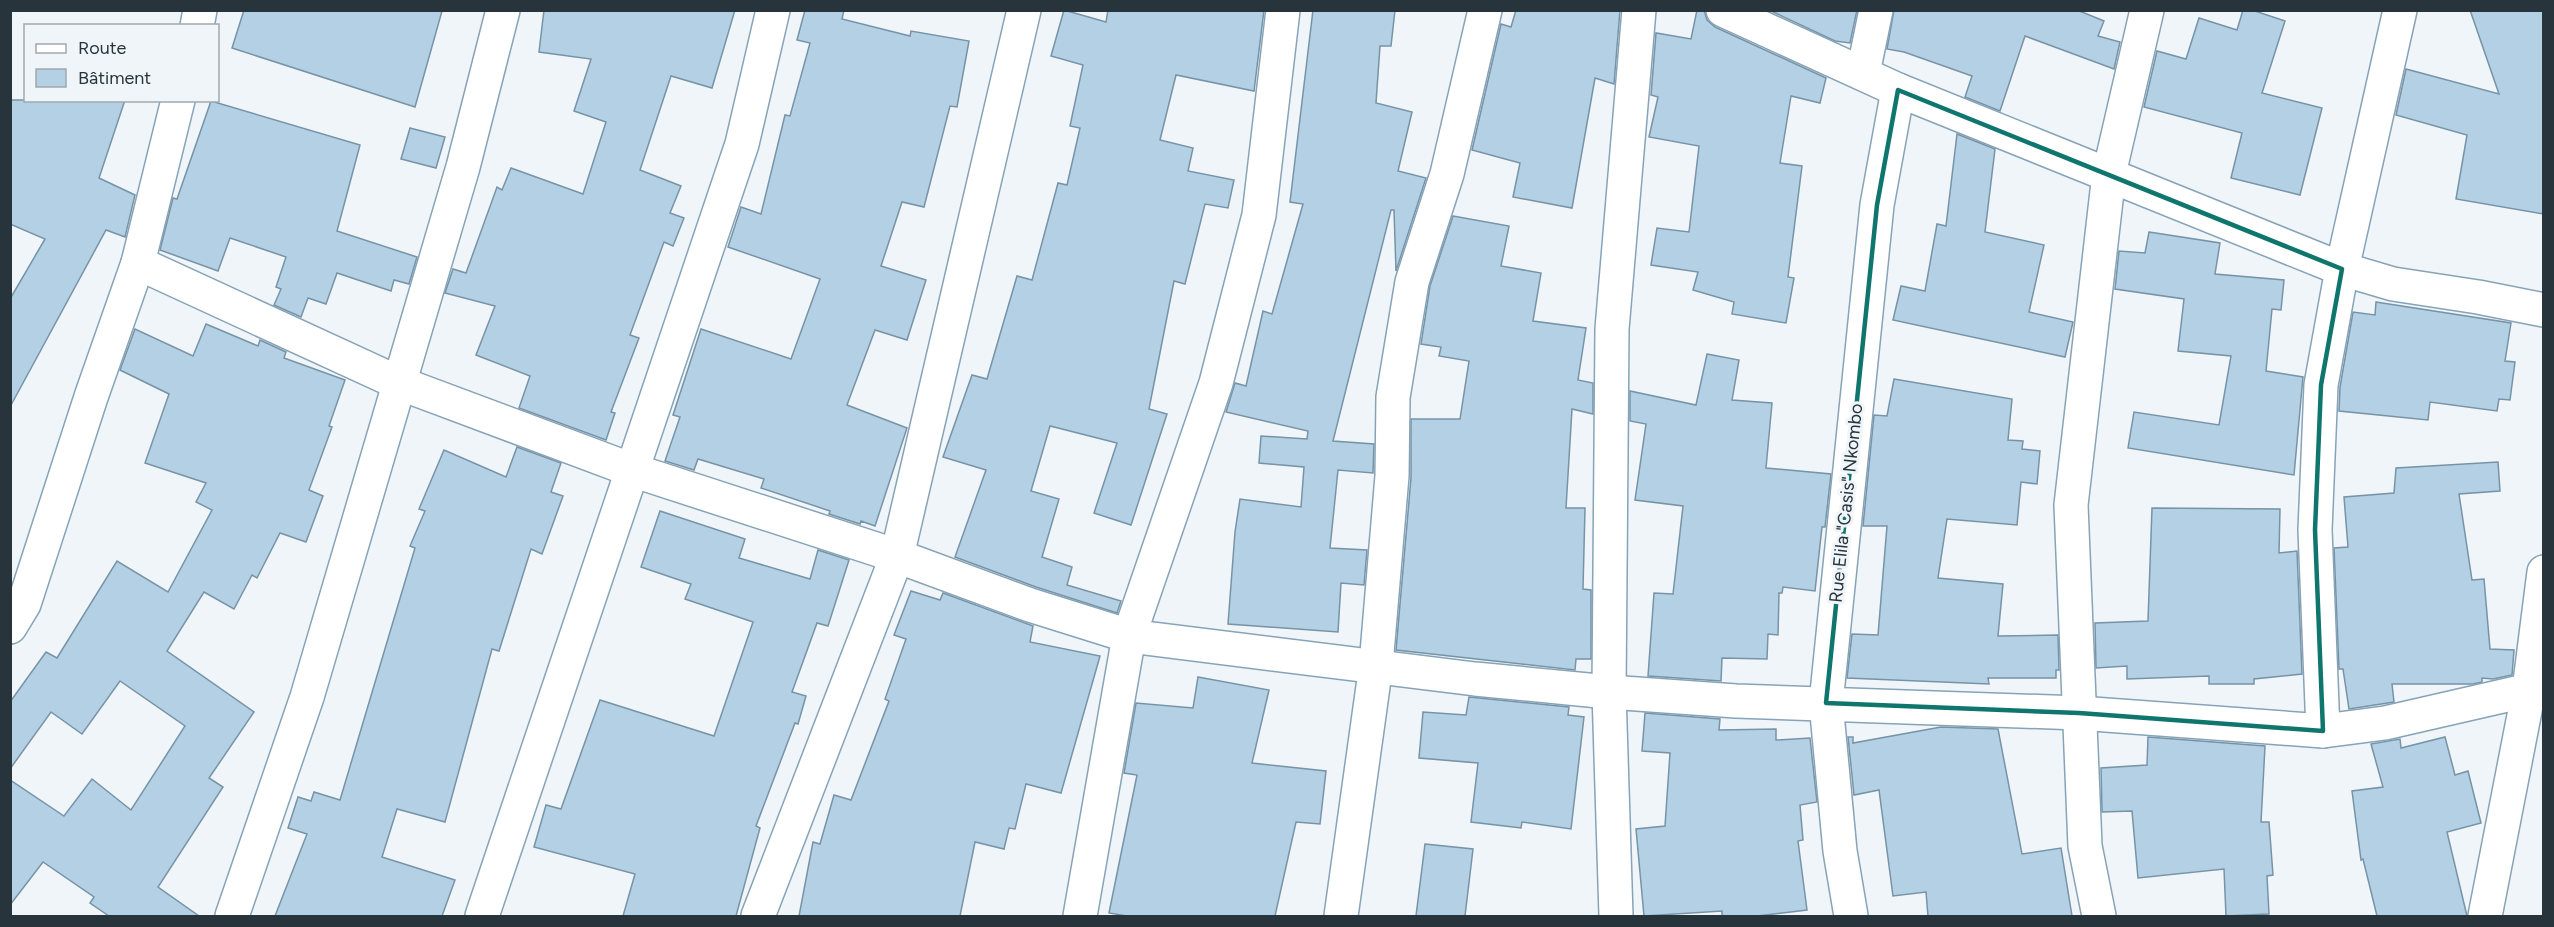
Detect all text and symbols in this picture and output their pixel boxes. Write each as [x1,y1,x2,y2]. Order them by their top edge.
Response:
legend [24,24,219,102]
text: Route [78,37,127,59]
text: Bâtiment [78,67,151,89]
street label: Rue Elila "Casis" Nkombo [1825,402,1867,604]

